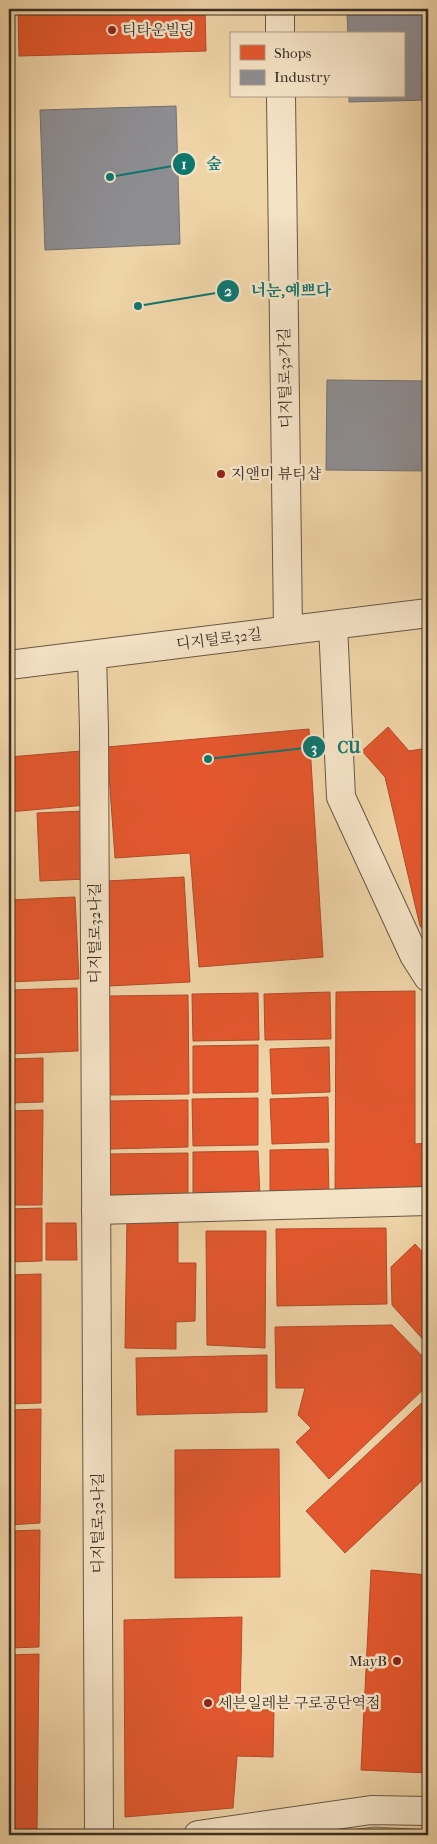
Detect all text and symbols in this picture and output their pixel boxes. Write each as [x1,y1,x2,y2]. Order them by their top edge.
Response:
place label: 티타운빌딩 [122,21,194,39]
marker: 티타운빌딩 [106,24,118,36]
legend [230,32,404,98]
text: Shops [274,44,312,62]
text: Industry [274,68,331,86]
callout: 숲 [171,148,232,179]
text: 숲 [206,154,222,173]
text: 1 [181,155,187,173]
callout: 너눈,예쁘다 [216,275,341,306]
text: 너눈,예쁘다 [251,281,332,300]
text: 2 [224,282,232,300]
street label: 디지털로32가길 [275,327,295,429]
place label: 지앤미 뷰티샵 [231,465,322,483]
marker: 지앤미 뷰티샵 [215,468,227,480]
street label: 디지털로32길 [175,625,263,653]
callout: CU [302,732,370,763]
text: CU [337,738,361,757]
text: 3 [311,739,317,757]
street label: 디지털로32나길 [86,883,104,983]
street label: 디지털로32나길 [89,1473,107,1573]
place label: MayB [349,1652,387,1670]
marker: MayB [391,1655,403,1667]
place label: 세븐일레븐 구로공단역점 [218,1694,381,1712]
marker: 세븐일레븐 구로공단역점 [202,1697,214,1709]

